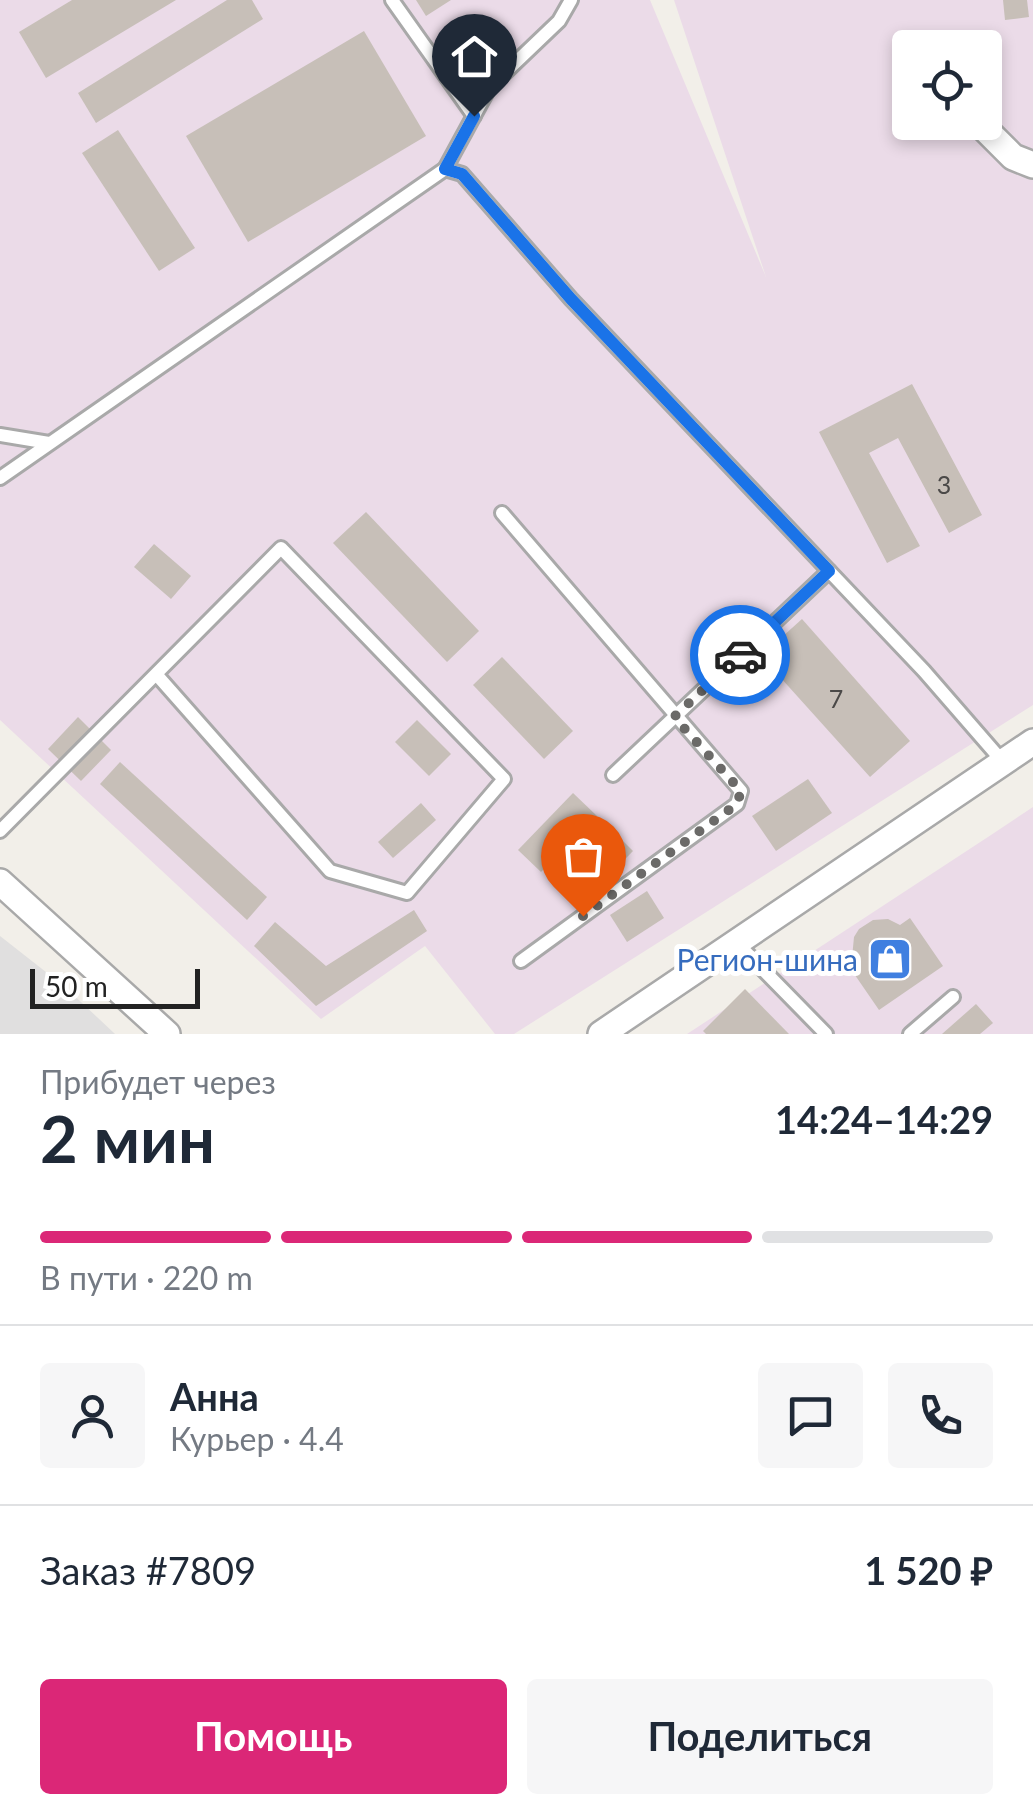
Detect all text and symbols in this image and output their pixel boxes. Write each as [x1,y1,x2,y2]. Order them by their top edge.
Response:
pin [432,14,517,117]
icon: home [447,29,502,84]
map controls [892,30,1002,140]
button: locate [892,30,1002,140]
house number: 3 [937,469,951,499]
courier [690,605,790,705]
icon: car [713,628,768,683]
house number: 7 [829,683,843,713]
pin [541,814,626,917]
icon: bag [556,829,611,884]
shop icon: Регион-шина [867,936,913,982]
place label: Регион-шина [676,941,858,977]
scale bar [30,964,200,1008]
text: 50 m [45,969,108,1003]
text: Прибудет через [40,1062,276,1101]
text: 14:24–14:29 [775,1096,993,1142]
text: 2 мин [40,1099,215,1177]
text: В пути · 220 m [40,1258,253,1297]
button: person [40,1363,145,1468]
button: chat [758,1363,863,1468]
button: phone [888,1363,993,1468]
text: Анна [170,1373,259,1419]
text: Курьер · 4.4 [170,1419,344,1458]
text: Заказ #7809 [40,1547,256,1593]
text: 1 520 ₽ [864,1547,993,1593]
button: Помощь [40,1679,507,1794]
button: Поделиться [527,1679,993,1794]

